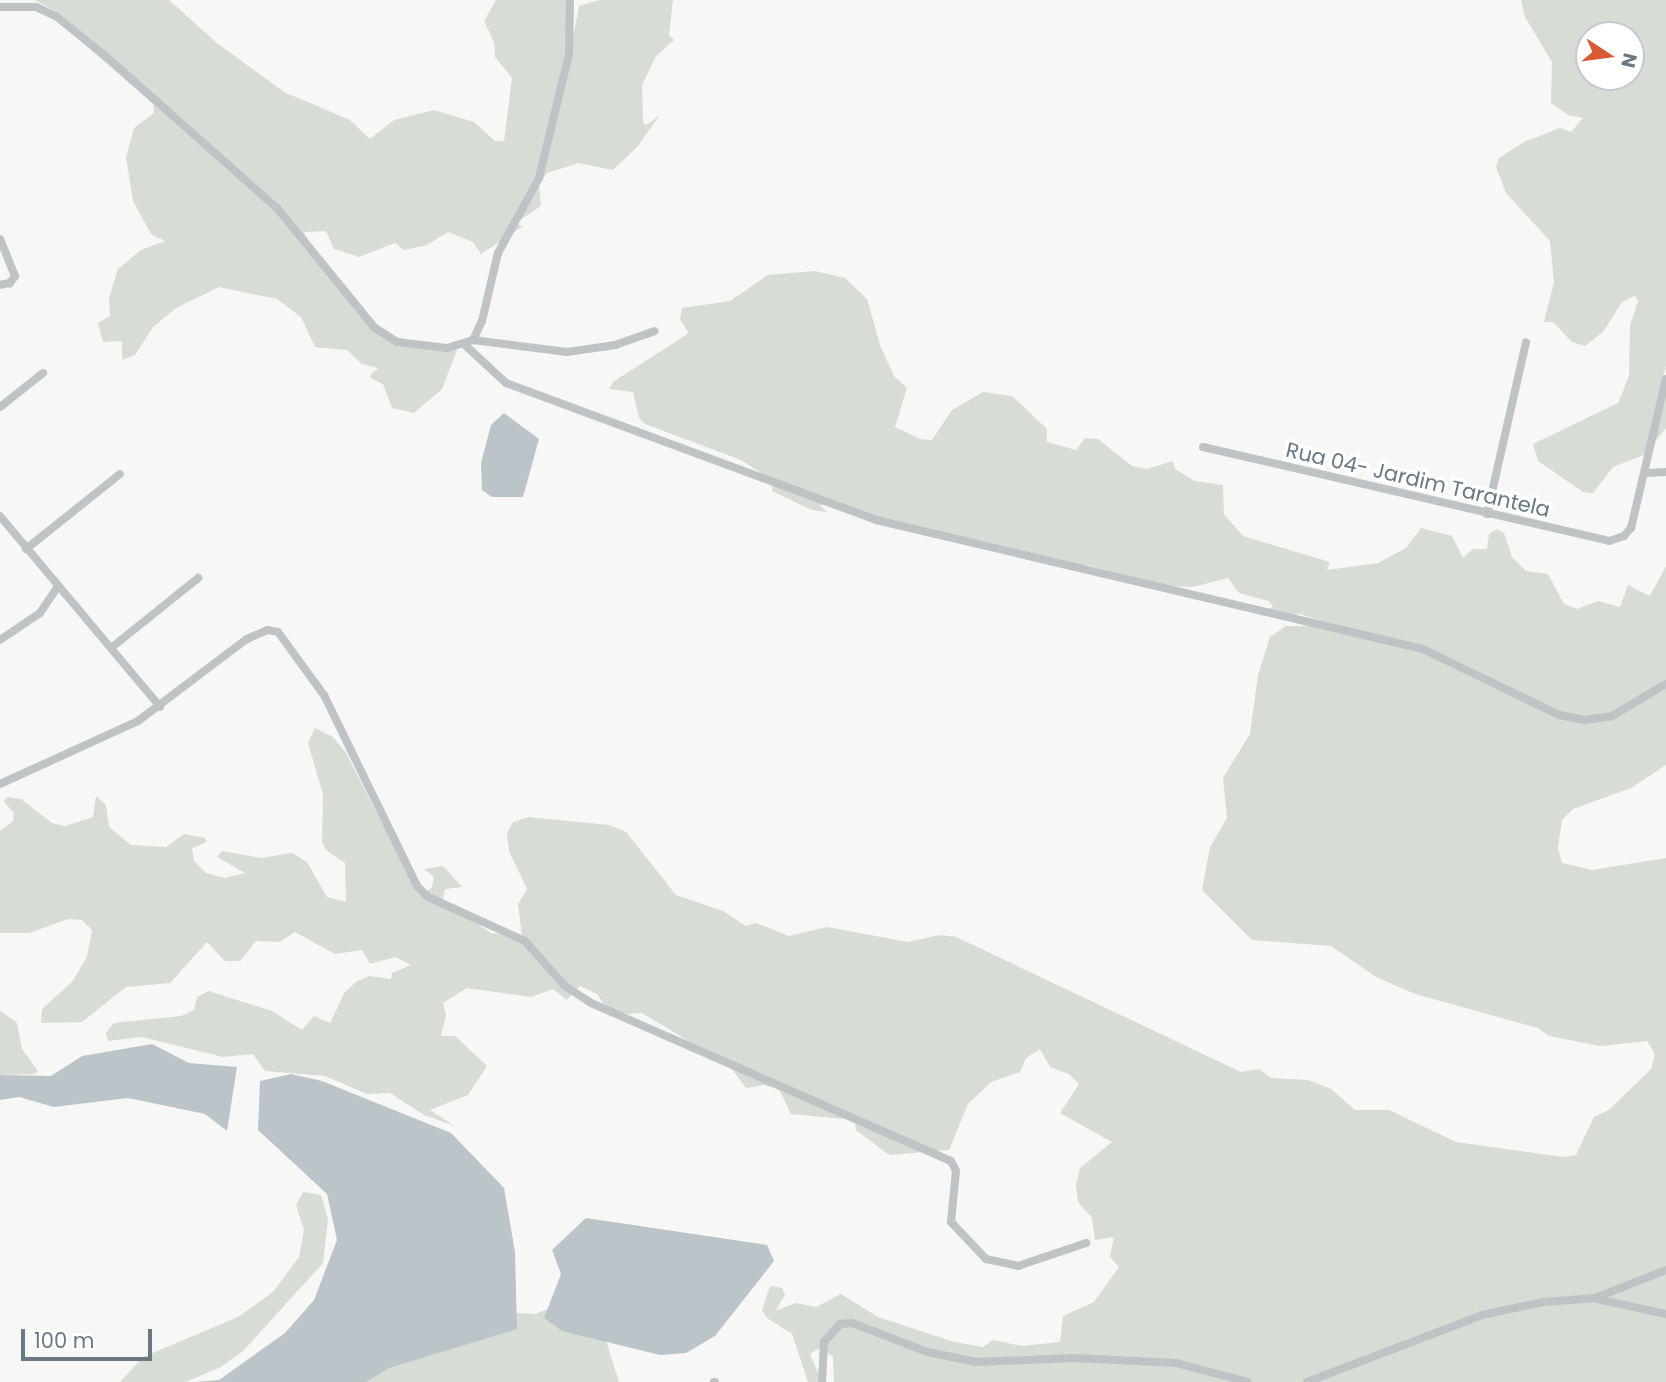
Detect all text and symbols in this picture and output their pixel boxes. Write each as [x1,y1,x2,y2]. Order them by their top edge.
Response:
north arrow [1575,21,1645,91]
text: N [1614,50,1644,70]
street label: Rua 04- Jardim Tarantela [1283,437,1553,523]
scale bar [24,1316,156,1360]
text: 100 m [34,1326,94,1355]

